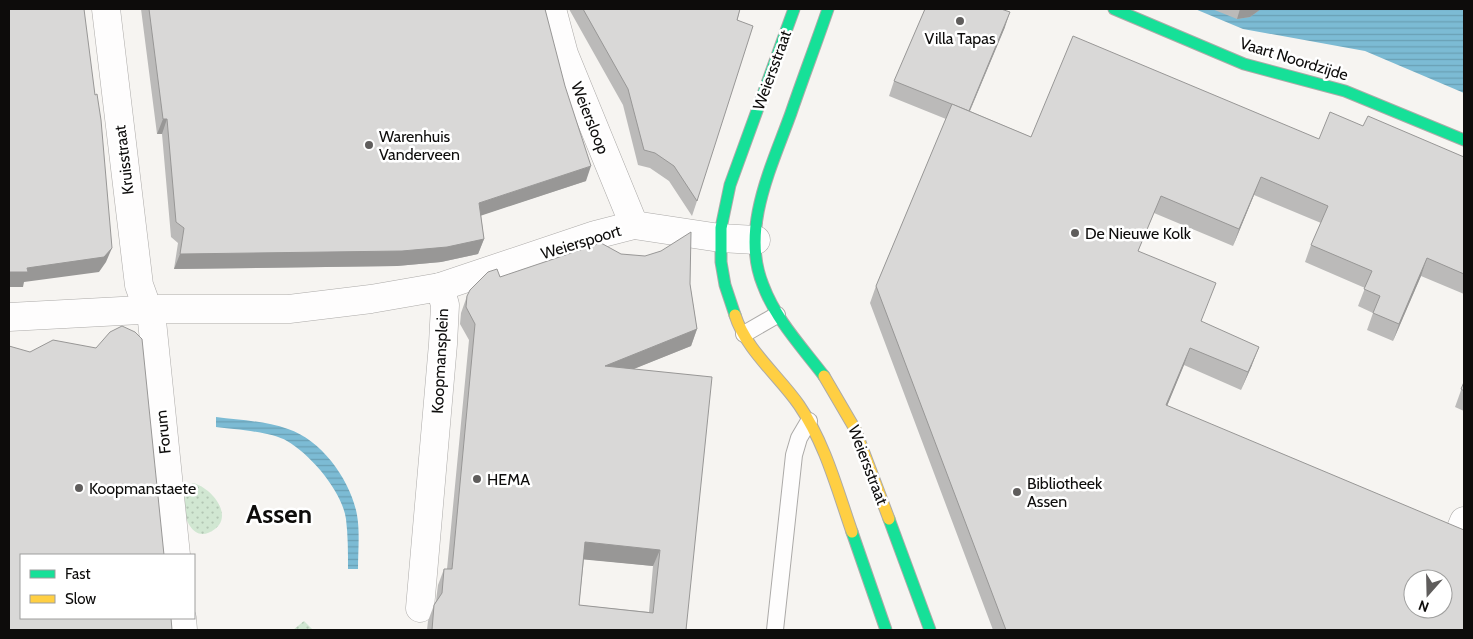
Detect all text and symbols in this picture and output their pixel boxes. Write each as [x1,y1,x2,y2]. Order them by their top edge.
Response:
marker: Villa Tapas [954,15,966,27]
street label: Weiersstraat [749,27,795,112]
place label: Villa Tapas [924,29,996,48]
street label: Vaart Noordzijde [1238,33,1350,85]
street label: Weiersloop [567,79,613,157]
street label: Kruisstraat [110,123,138,196]
place label: Warenhuis Vanderveen [379,127,460,164]
marker: Warenhuis Vanderveen [363,139,375,151]
street label: Weierspoort [539,221,624,263]
place label: De Nieuwe Kolk [1085,224,1192,243]
marker: De Nieuwe Kolk [1069,227,1081,239]
street label: Koopmansplein [428,308,452,414]
street label: Forum [151,409,175,455]
street label: Weiersstraat [844,423,892,508]
place label: HEMA [487,470,530,489]
marker: HEMA [471,473,483,485]
place label: Bibliotheek Assen [1027,474,1103,511]
place label: Koopmanstaete [89,479,196,498]
marker: Koopmanstaete [73,482,85,494]
marker: Bibliotheek Assen [1011,486,1023,498]
district label: Assen [246,498,312,530]
legend [20,554,195,619]
text: Fast [65,565,90,583]
north arrow [1403,569,1453,619]
text: Slow [65,590,96,608]
text: N [1416,596,1431,616]

